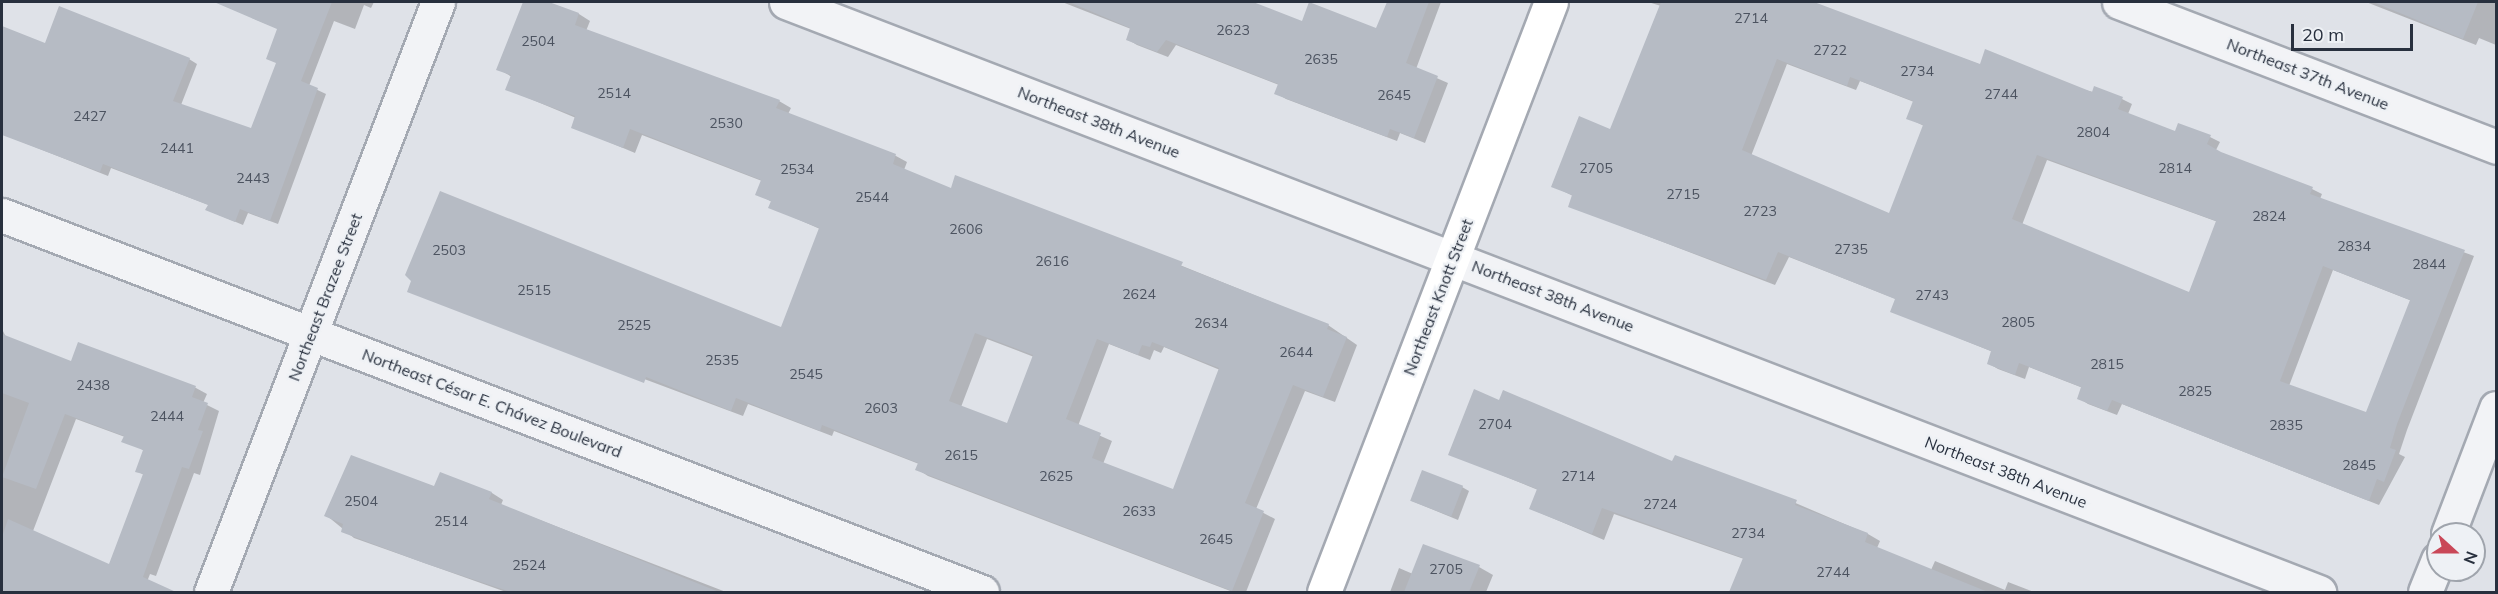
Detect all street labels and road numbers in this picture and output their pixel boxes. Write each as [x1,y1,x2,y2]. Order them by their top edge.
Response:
street label: Northeast 37th Avenue [2224,34,2392,114]
street label: Northeast 38th Avenue [1015,82,1183,162]
street label: Northeast Brazee Street [284,210,366,384]
street label: Northeast Knott Street [1399,216,1477,378]
street label: Northeast 38th Avenue [1469,256,1637,336]
street label: Northeast César E. Chávez Boulevard [359,344,625,462]
street label: Northeast 38th Avenue [1922,432,2090,512]

